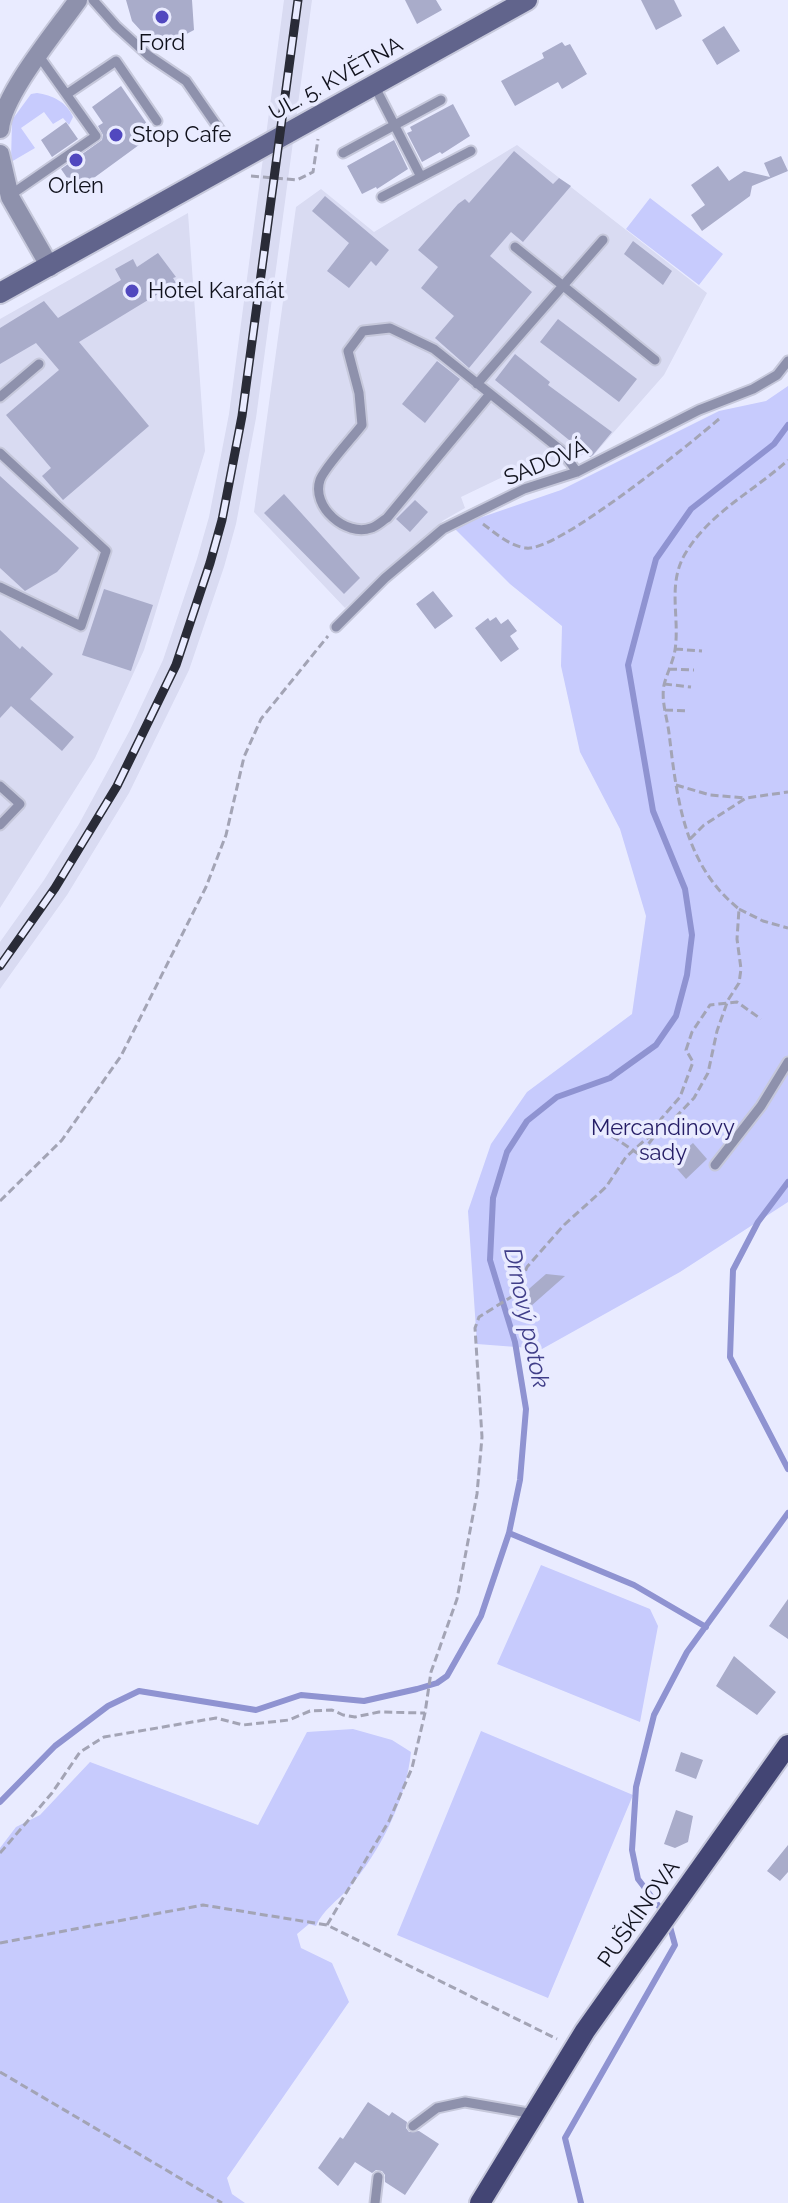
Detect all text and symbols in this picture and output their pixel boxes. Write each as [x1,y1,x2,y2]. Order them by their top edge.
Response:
marker: Ford [153,8,171,26]
place label: Ford [139,30,185,56]
street label: UL. 5. KVĚTNA [265,31,407,127]
place label: Stop Cafe [132,122,231,148]
marker: Stop Cafe [107,126,125,144]
marker: Orlen [67,151,85,169]
place label: Orlen [48,173,104,199]
place label: Hotel Karafiát [148,278,285,304]
marker: Hotel Karafiát [123,282,141,300]
street label: SADOVÁ [500,434,592,492]
park label: Mercandinovy sady [591,1115,735,1166]
water label: Drnový potok [497,1245,555,1391]
street label: PUŠKINOVA [592,1855,686,1973]

